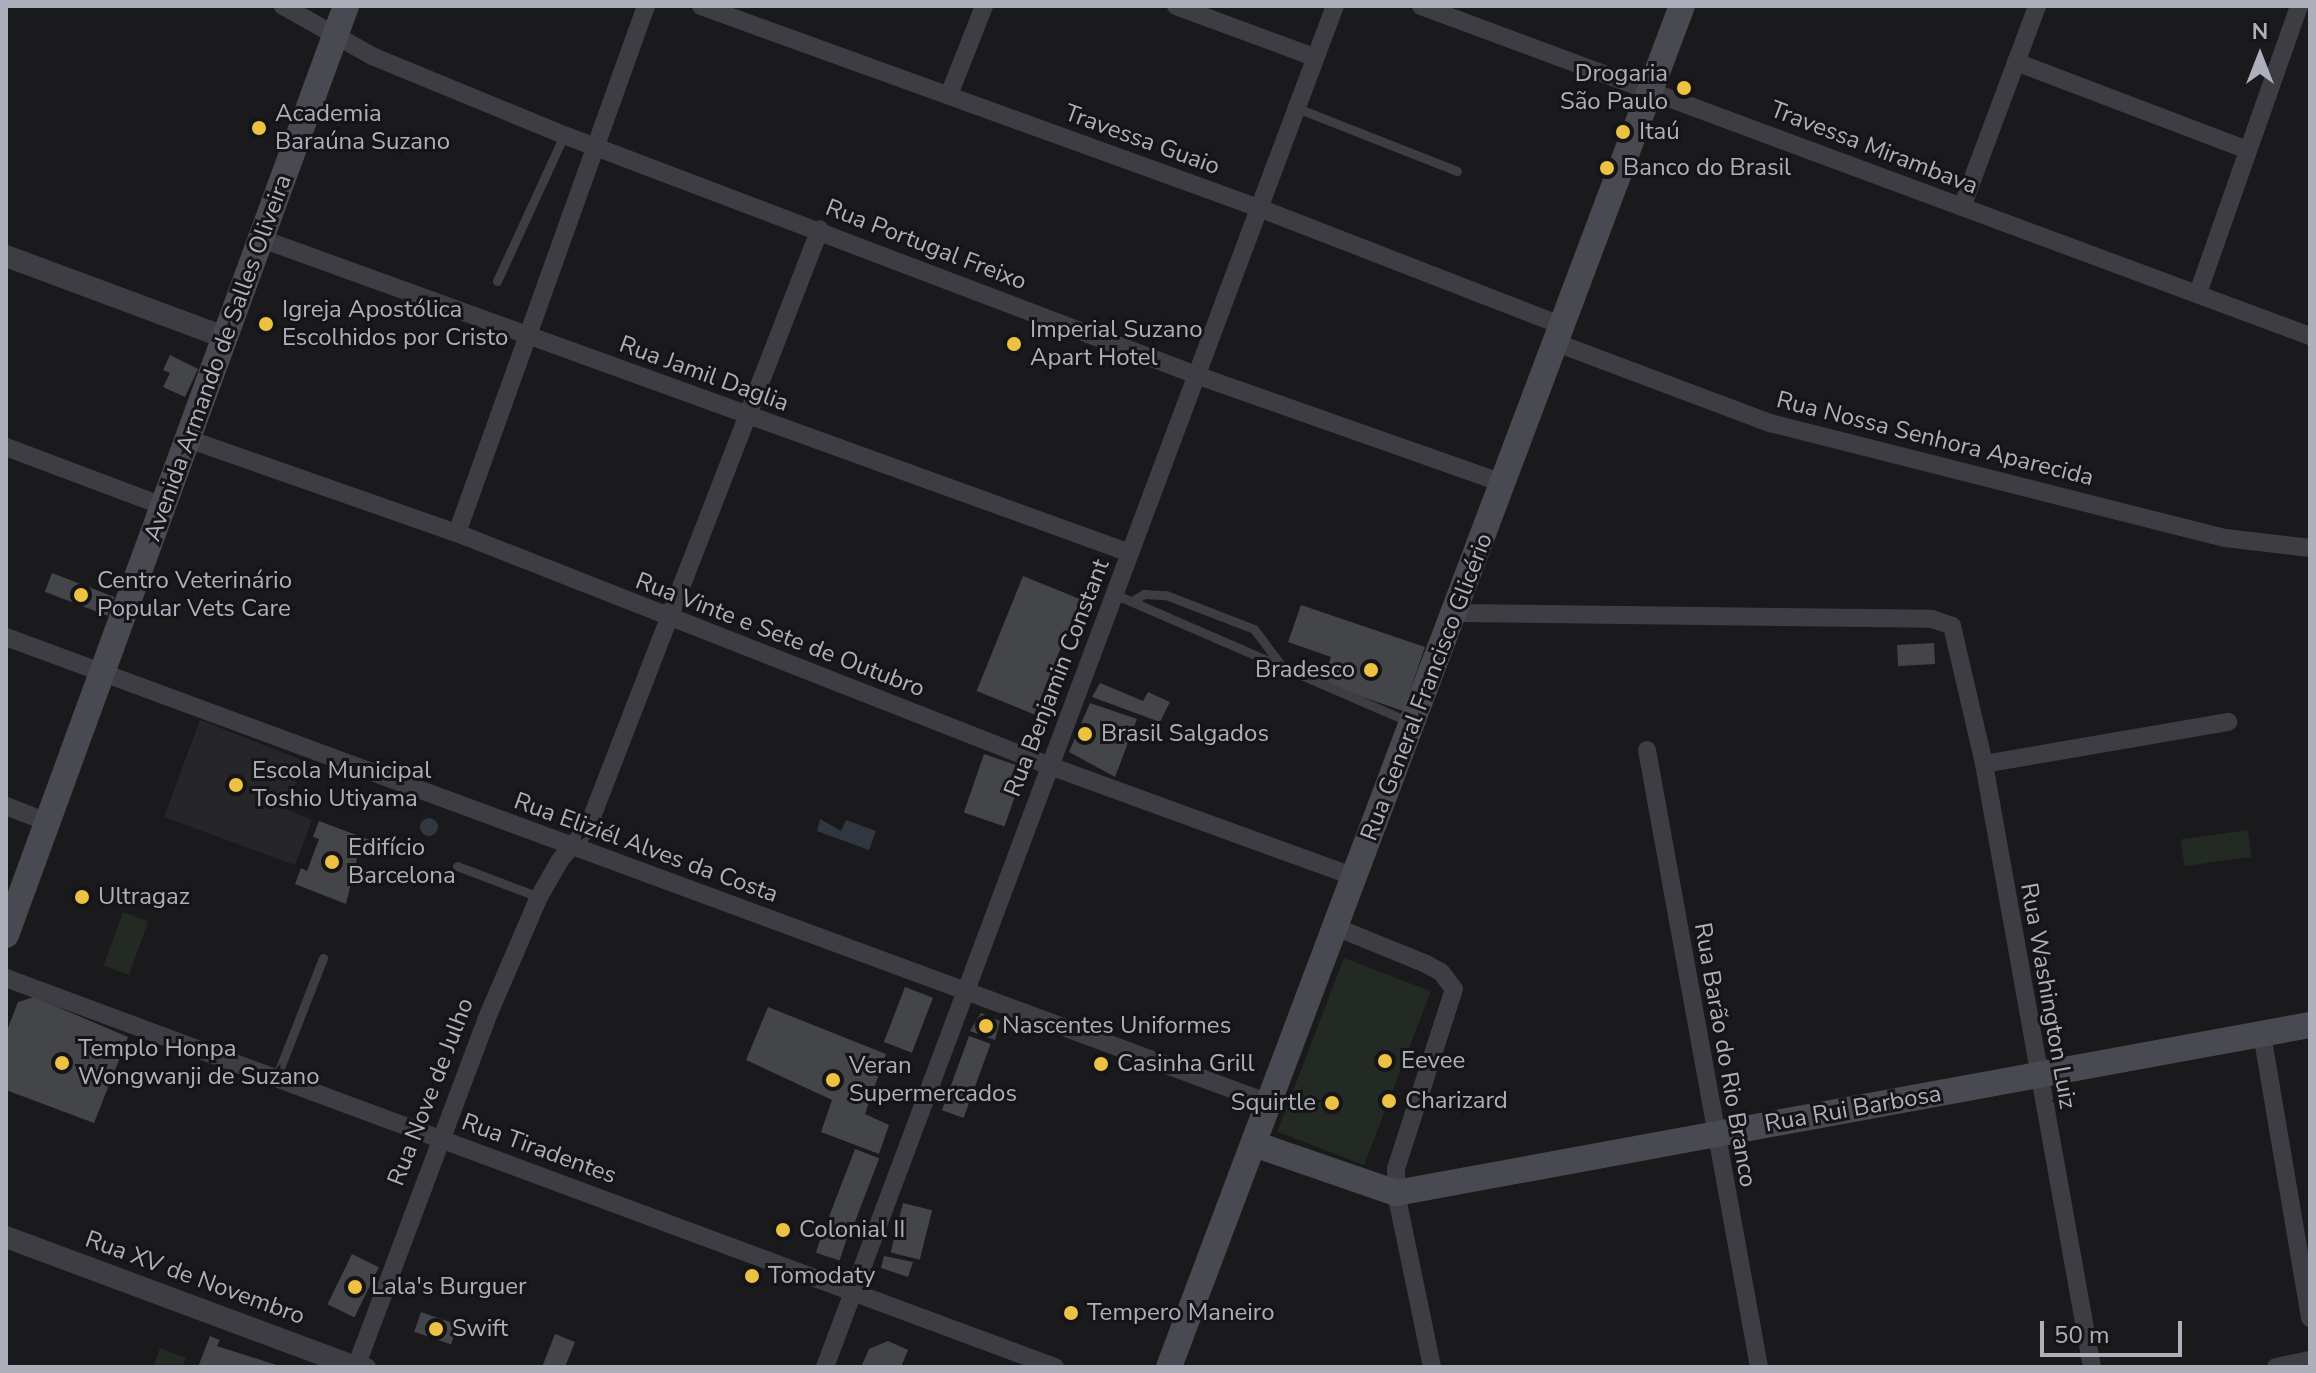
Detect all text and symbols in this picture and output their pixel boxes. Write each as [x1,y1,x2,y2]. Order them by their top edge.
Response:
north arrow [2220,16,2300,96]
text: N [2252,17,2268,47]
place label: Drogaria São Paulo [1560,60,1668,116]
marker: Drogaria São Paulo [1675,79,1693,97]
street label: Travessa Mirambava [1766,95,1982,201]
street label: Travessa Guaio [1060,99,1224,181]
place label: Academia Baraúna Suzano [275,100,450,156]
place label: Itaú [1639,118,1680,146]
marker: Academia Baraúna Suzano [250,119,268,137]
marker: Itaú [1614,123,1632,141]
place label: Banco do Brasil [1623,154,1791,182]
marker: Banco do Brasil [1598,159,1616,177]
street label: Avenida Armando de Salles Oliveira [138,171,298,545]
street label: Rua Portugal Freixo [821,193,1031,297]
place label: Igreja Apostólica Escolhidos por Cristo [282,296,508,352]
marker: Igreja Apostólica Escolhidos por Cristo [257,315,275,333]
place label: Imperial Suzano Apart Hotel [1030,316,1203,372]
street label: Rua Jamil Daglia [615,330,793,418]
marker: Imperial Suzano Apart Hotel [1005,335,1023,353]
street label: Rua Nossa Senhora Aparecida [1773,386,2097,492]
street label: Rua General Francisco Glicério [1355,529,1499,845]
street label: Rua Benjamin Constant [998,555,1116,801]
street label: Rua Vinte e Sete de Outubro [631,566,929,704]
place label: Centro Veterinário Popular Vets Care [97,567,292,623]
marker: Centro Veterinário Popular Vets Care [72,586,90,604]
place label: Bradesco [1255,656,1355,684]
marker: Bradesco [1362,661,1380,679]
place label: Brasil Salgados [1101,720,1269,748]
marker: Brasil Salgados [1076,725,1094,743]
place label: Escola Municipal Toshio Utiyama [252,757,431,813]
marker: Escola Municipal Toshio Utiyama [227,776,245,794]
street label: Rua Eliziél Alves da Costa [510,787,782,909]
place label: Edifício Barcelona [348,834,456,890]
marker: Edifício Barcelona [323,853,341,871]
street label: Rua Washington Luiz [2014,881,2082,1111]
place label: Ultragaz [98,883,190,911]
marker: Ultragaz [73,888,91,906]
street label: Rua Barão do Rio Branco [1688,921,1762,1189]
street label: Rua Nove de Julho [382,994,480,1190]
place label: Nascentes Uniformes [1002,1012,1231,1040]
marker: Nascentes Uniformes [977,1017,995,1035]
place label: Templo Honpa Wongwanji de Suzano [78,1035,320,1091]
place label: Eevee [1401,1047,1465,1075]
place label: Casinha Grill [1117,1050,1255,1078]
place label: Veran Supermercados [849,1052,1017,1108]
marker: Eevee [1376,1052,1394,1070]
marker: Templo Honpa Wongwanji de Suzano [53,1054,71,1072]
marker: Casinha Grill [1092,1055,1110,1073]
marker: Veran Supermercados [824,1071,842,1089]
street label: Rua Rui Barbosa [1762,1079,1944,1139]
place label: Charizard [1405,1087,1508,1115]
place label: Squirtle [1231,1089,1316,1117]
marker: Charizard [1380,1092,1398,1110]
marker: Squirtle [1323,1094,1341,1112]
street label: Rua Tiradentes [458,1108,620,1190]
place label: Colonial II [799,1216,905,1244]
marker: Colonial II [774,1221,792,1239]
street label: Rua XV de Novembro [81,1225,309,1331]
place label: Tomodaty [768,1262,875,1290]
marker: Tomodaty [743,1267,761,1285]
place label: Lala's Burguer [371,1273,527,1301]
marker: Lala's Burguer [346,1278,364,1296]
place label: Tempero Maneiro [1087,1299,1275,1327]
marker: Tempero Maneiro [1062,1304,1080,1322]
scale bar [2044,1305,2186,1355]
place label: Swift [452,1315,508,1343]
text: 50 m [2054,1319,2110,1351]
marker: Swift [427,1320,445,1338]

